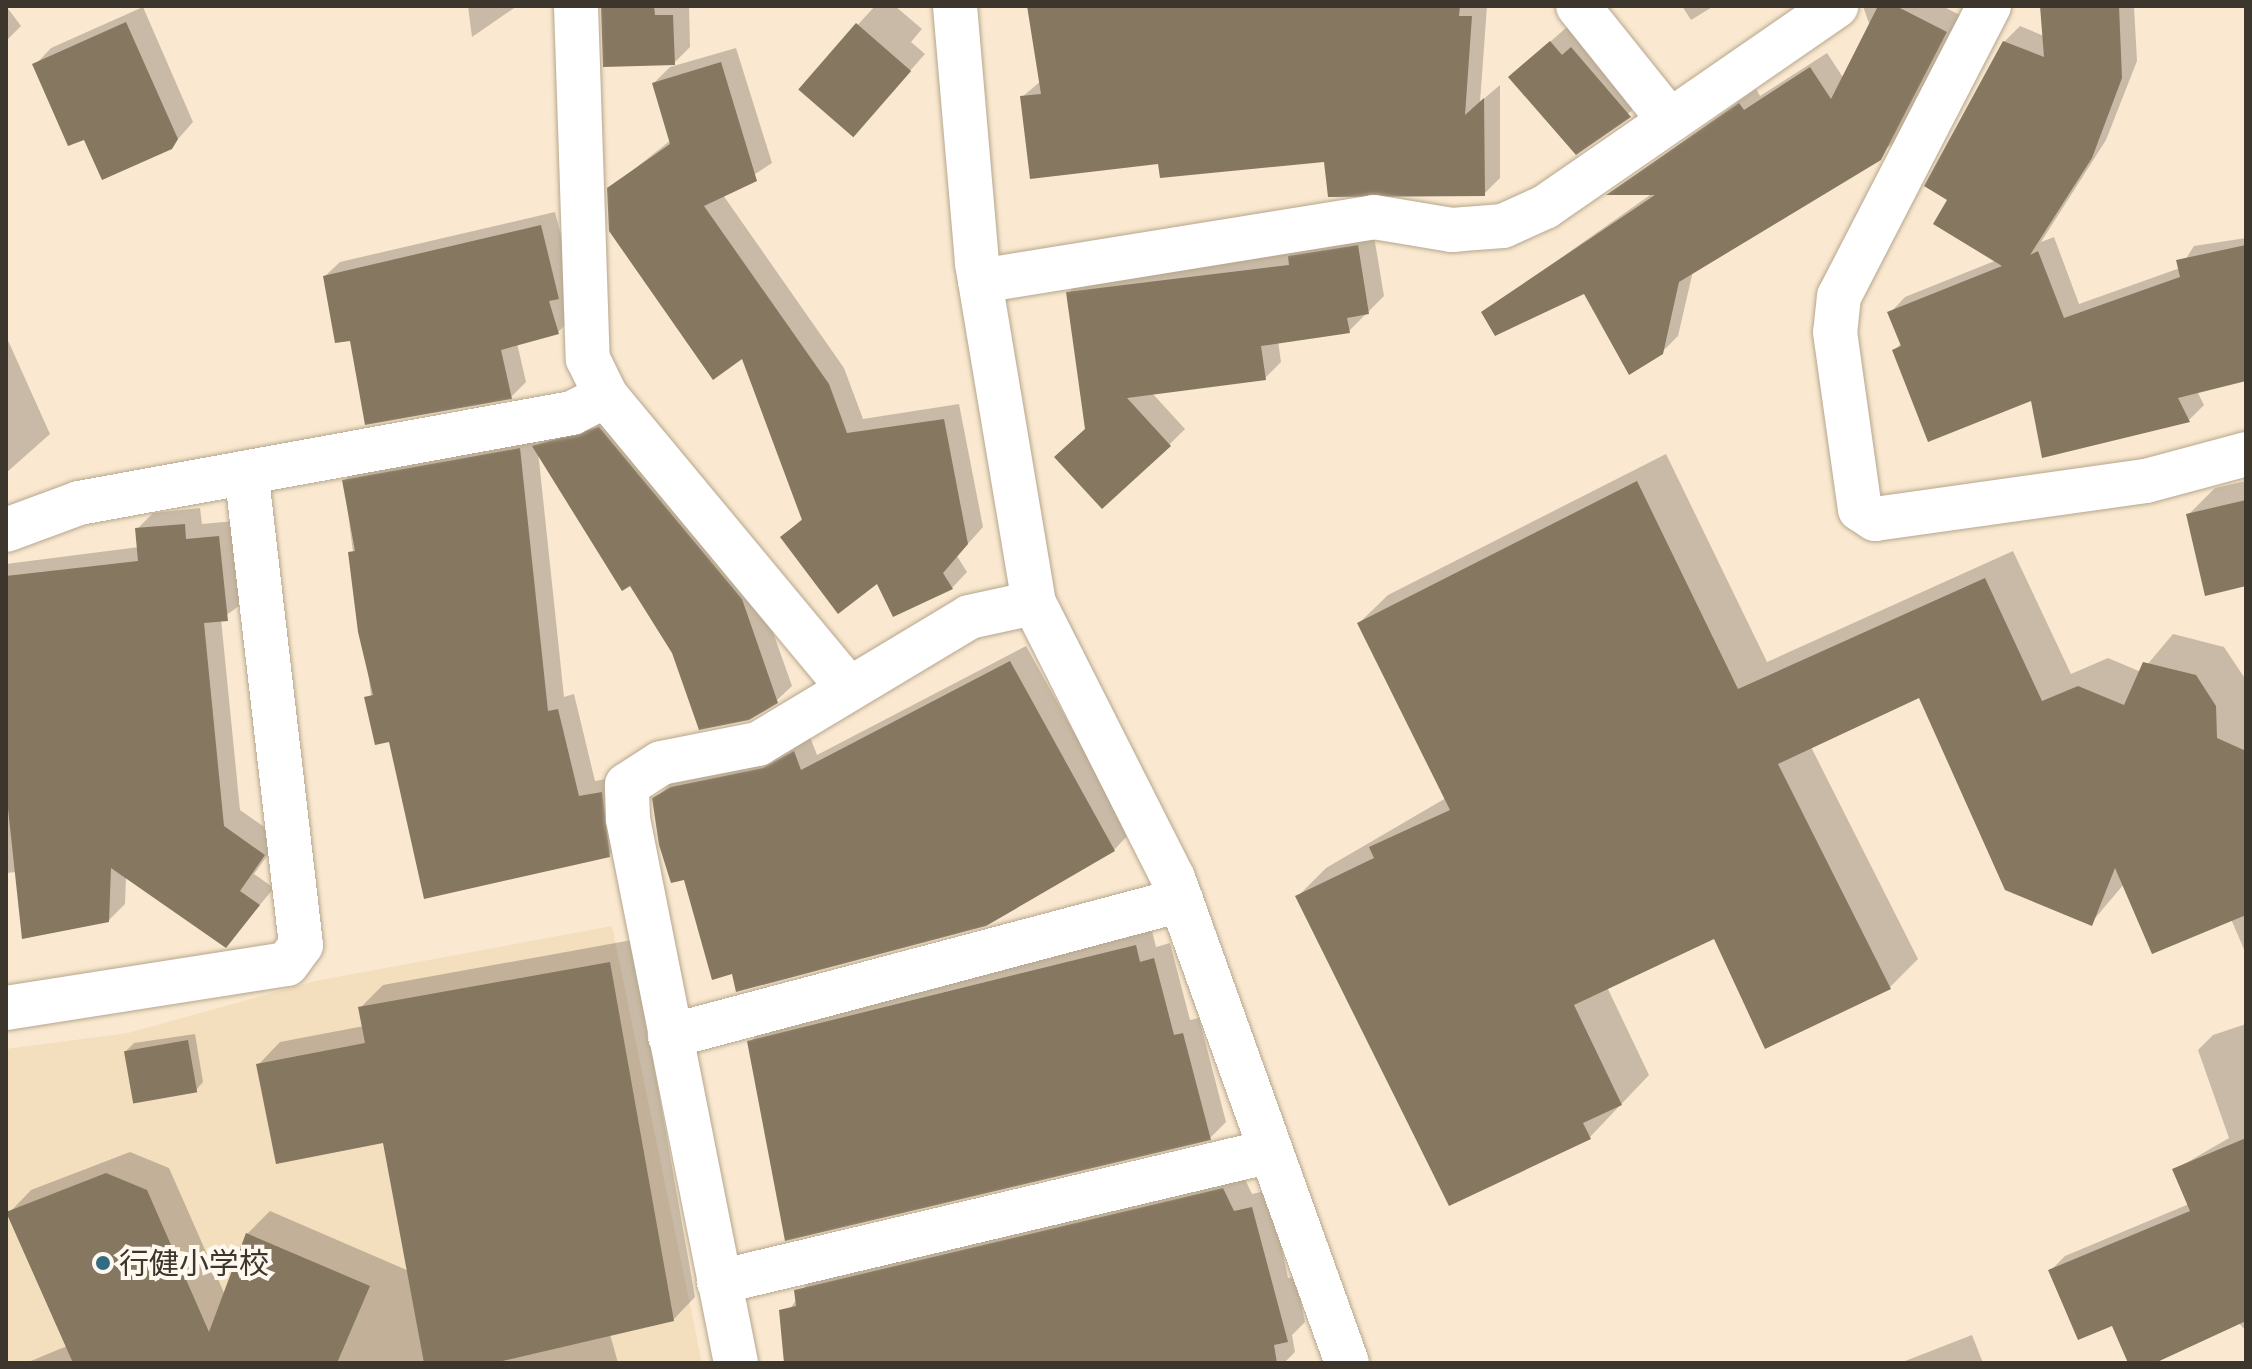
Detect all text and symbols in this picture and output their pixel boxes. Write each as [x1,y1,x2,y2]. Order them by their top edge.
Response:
place label: 行健小学校 [119,1245,269,1281]
marker: 行健小学校 [94,1254,112,1272]

